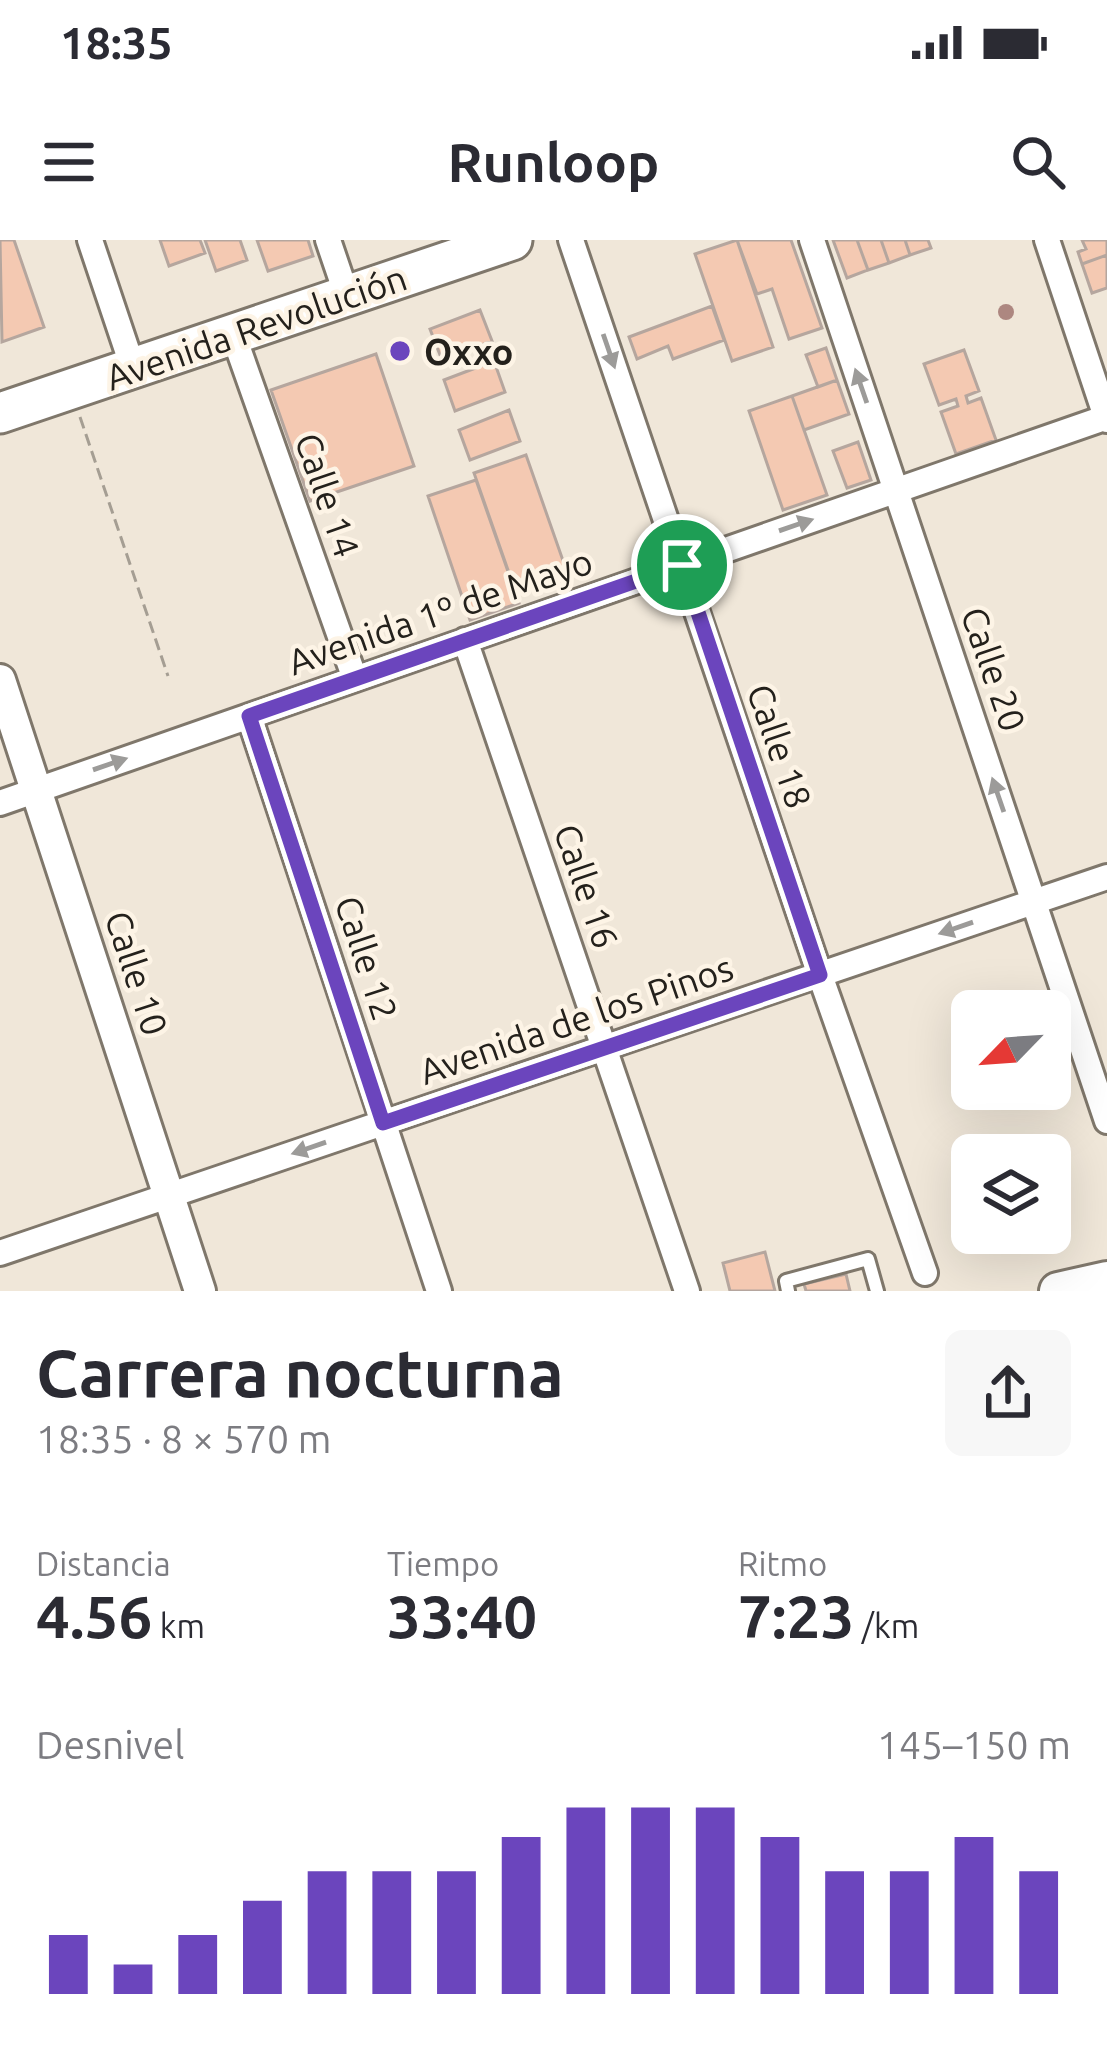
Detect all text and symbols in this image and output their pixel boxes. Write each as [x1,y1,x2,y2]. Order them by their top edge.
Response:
text: 18:35 [60,17,173,68]
icon: menu [36,129,102,195]
icon: search [1005,129,1071,195]
text: Runloop [448,132,659,192]
street label: Avenida Revolución [100,256,412,398]
place label: Oxxo [424,331,513,372]
one-way arrow [600,333,619,370]
marker: Oxxo [387,338,413,364]
one-way arrow [850,367,869,404]
street label: Calle 14 [288,428,368,562]
pin [631,514,733,616]
one-way arrow [778,515,814,533]
icon: arrive [649,532,715,598]
street label: Avenida 1º de Mayo [282,540,598,682]
street label: Calle 20 [954,602,1034,736]
street label: Calle 18 [740,679,820,813]
one-way arrow [93,754,129,772]
one-way arrow [988,776,1007,813]
street label: Calle 16 [547,819,627,953]
street label: Calle 12 [328,891,406,1025]
street label: Calle 10 [98,906,176,1040]
one-way arrow [938,920,974,939]
street label: Avenida de los Pinos [414,946,738,1092]
north arrow [951,990,1071,1110]
map controls [951,990,1071,1254]
button: layers [951,1134,1071,1254]
one-way arrow [291,1140,327,1158]
button: share [945,1330,1071,1456]
text: Carrera nocturna [36,1335,564,1409]
text: 18:35 · 8 × 570 m [36,1417,331,1460]
text: Distancia [36,1545,171,1582]
text: Tiempo [387,1545,499,1582]
text: Ritmo [738,1545,827,1582]
text: 4.56 [36,1582,152,1649]
text: 33:40 [387,1582,537,1649]
text: 7:23 [738,1582,854,1649]
text: km [152,1607,205,1644]
text: /km [854,1607,919,1644]
text: Desnivel [36,1723,184,1766]
text: 145–150 m [877,1723,1071,1766]

